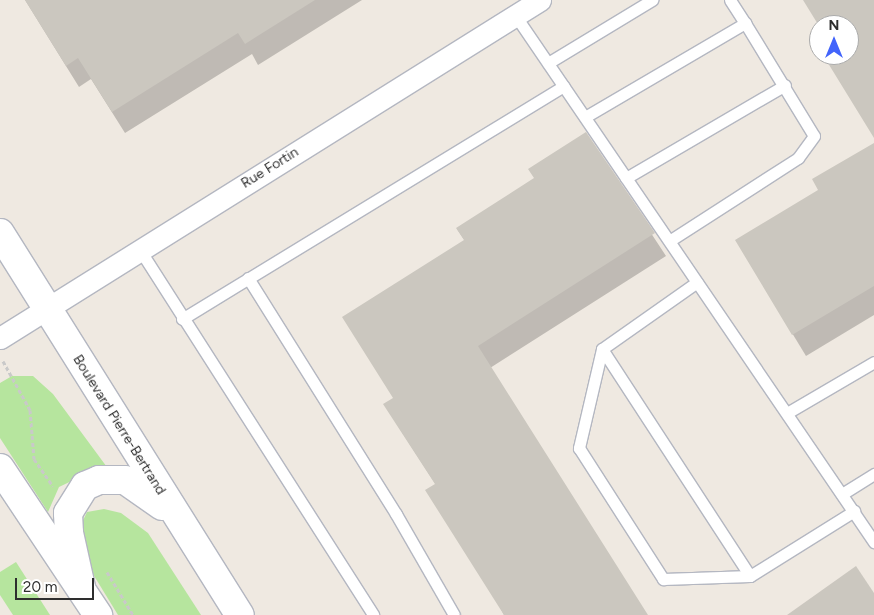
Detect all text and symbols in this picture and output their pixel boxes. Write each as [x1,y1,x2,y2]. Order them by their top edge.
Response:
north arrow [809,15,859,65]
text: N [829,17,839,34]
street label: Rue Fortin [238,144,302,192]
street label: Boulevard Pierre-Bertrand [69,352,169,498]
scale bar [18,568,96,600]
text: 20 m [23,578,57,596]

